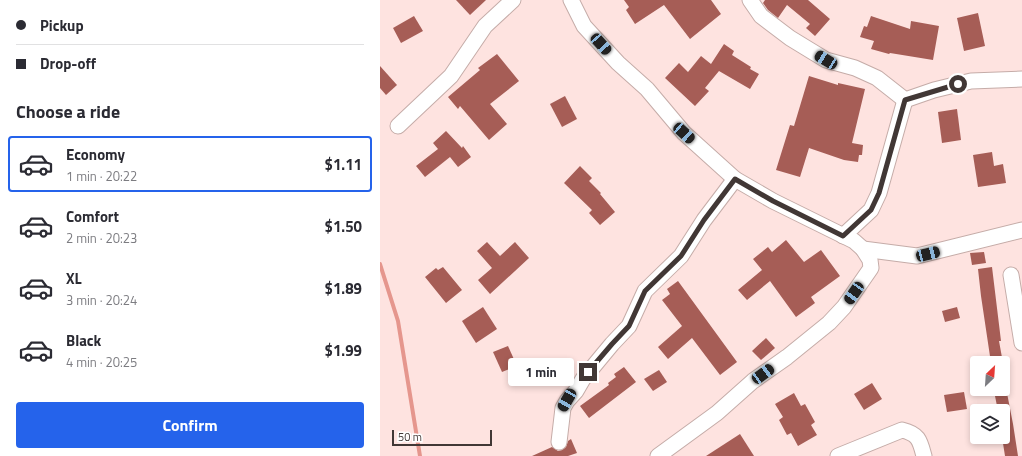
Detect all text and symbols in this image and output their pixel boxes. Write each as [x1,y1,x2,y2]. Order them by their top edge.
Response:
text: Pickup [40,14,84,37]
car [589,31,613,57]
car [813,49,839,71]
text: Drop-off [40,52,96,75]
route start [949,75,967,93]
text: Choose a ride [16,98,120,125]
car [671,121,697,145]
text: Economy [66,143,125,166]
icon: car [18,146,54,182]
text: $1.11 [325,153,362,176]
text: 1 min · 20:22 [66,166,137,186]
text: Comfort [66,205,119,228]
icon: car [18,208,54,244]
text: $1.50 [325,215,362,238]
text: 2 min · 20:23 [66,228,137,248]
car [915,245,941,263]
text: XL [66,267,82,290]
icon: car [18,270,54,306]
text: $1.89 [325,277,362,300]
car [842,280,866,306]
text: 3 min · 20:24 [66,290,137,310]
text: Black [66,329,101,352]
icon: car [18,332,54,368]
text: $1.99 [325,339,362,362]
text: 4 min · 20:25 [66,352,137,372]
north arrow [970,356,1010,396]
map controls [970,356,1010,444]
callout: 1 min [508,358,574,386]
text: 1 min [525,362,557,382]
car [750,362,776,386]
route end [579,363,597,381]
car [556,387,578,413]
button: Confirm [16,402,364,448]
button: layers [970,404,1010,444]
scale bar [392,428,492,447]
text: 50 m [398,429,422,445]

